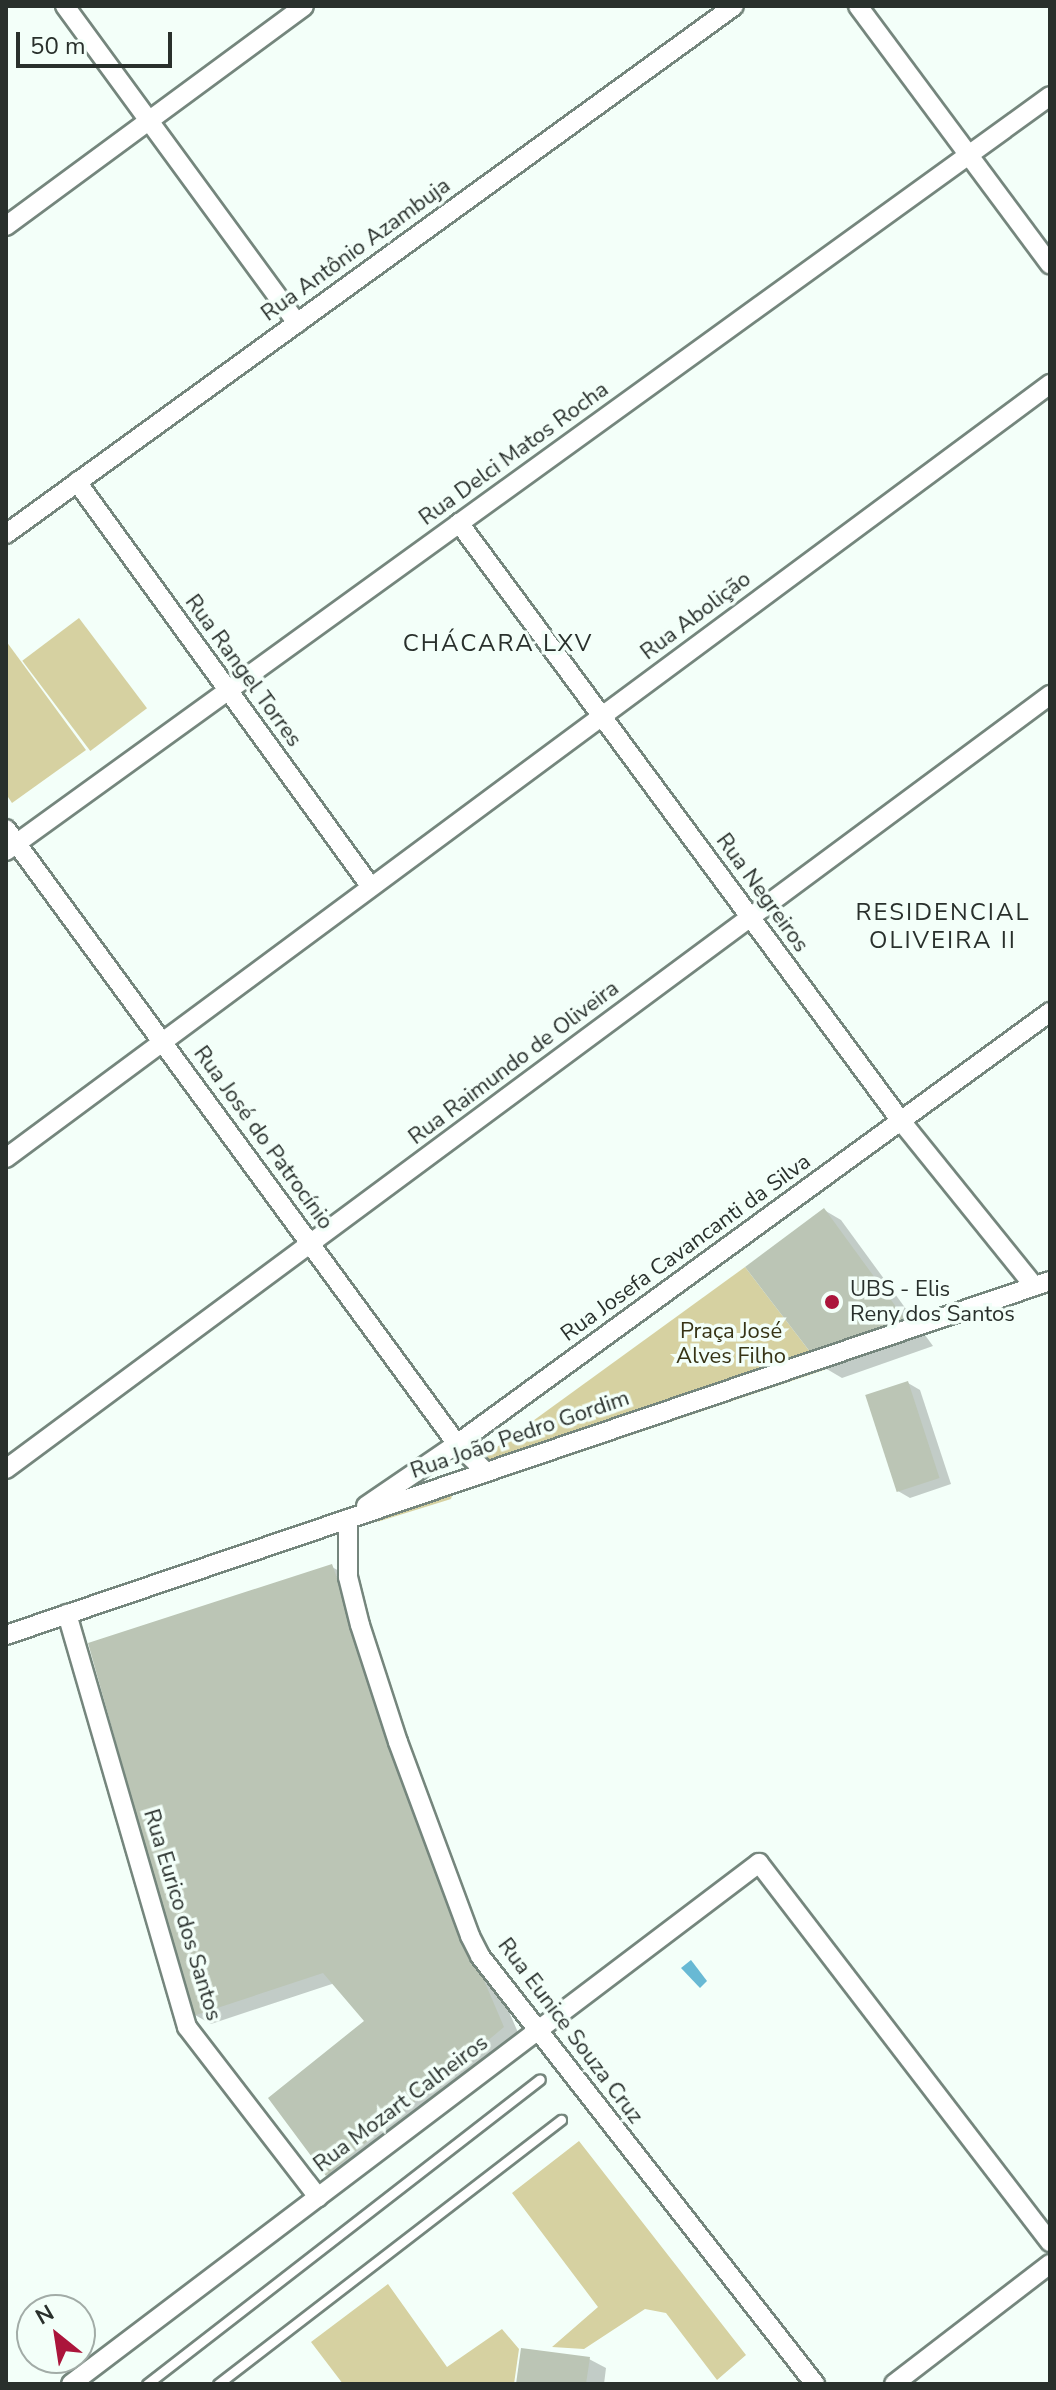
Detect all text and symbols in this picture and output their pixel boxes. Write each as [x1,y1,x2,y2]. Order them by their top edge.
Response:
scale bar [20,16,176,66]
text: 50 m [30,30,86,62]
street label: Rua Antônio Azambuja [256,173,456,327]
street label: Rua Delci Matos Rocha [414,377,614,531]
street label: Rua Abolição [636,566,756,666]
street label: Rua Rangel Torres [179,590,307,752]
district label: CHÁCARA LXV [403,630,593,658]
street label: Rua Negreiros [710,828,814,958]
district label: RESIDENCIAL OLIVEIRA II [855,899,1031,955]
street label: Rua Raimundo de Oliveira [404,975,624,1151]
street label: Rua José do Patrocínio [188,1041,338,1235]
street label: Rua Josefa Cavancanti da Silva [556,1148,816,1348]
place label: UBS - Elis Reny dos Santos [850,1276,1015,1328]
marker: UBS - Elis Reny dos Santos [821,1291,843,1313]
park label: Praça José Alves Filho [676,1318,786,1370]
street label: Rua João Pedro Gordim [407,1385,633,1485]
street label: Rua Eurico dos Santos [137,1806,227,2024]
street label: Rua Eunice Souza Cruz [492,1933,648,2129]
street label: Rua Mozart Calheiros [309,2030,493,2178]
north arrow [16,2294,96,2374]
text: N [30,2298,60,2332]

